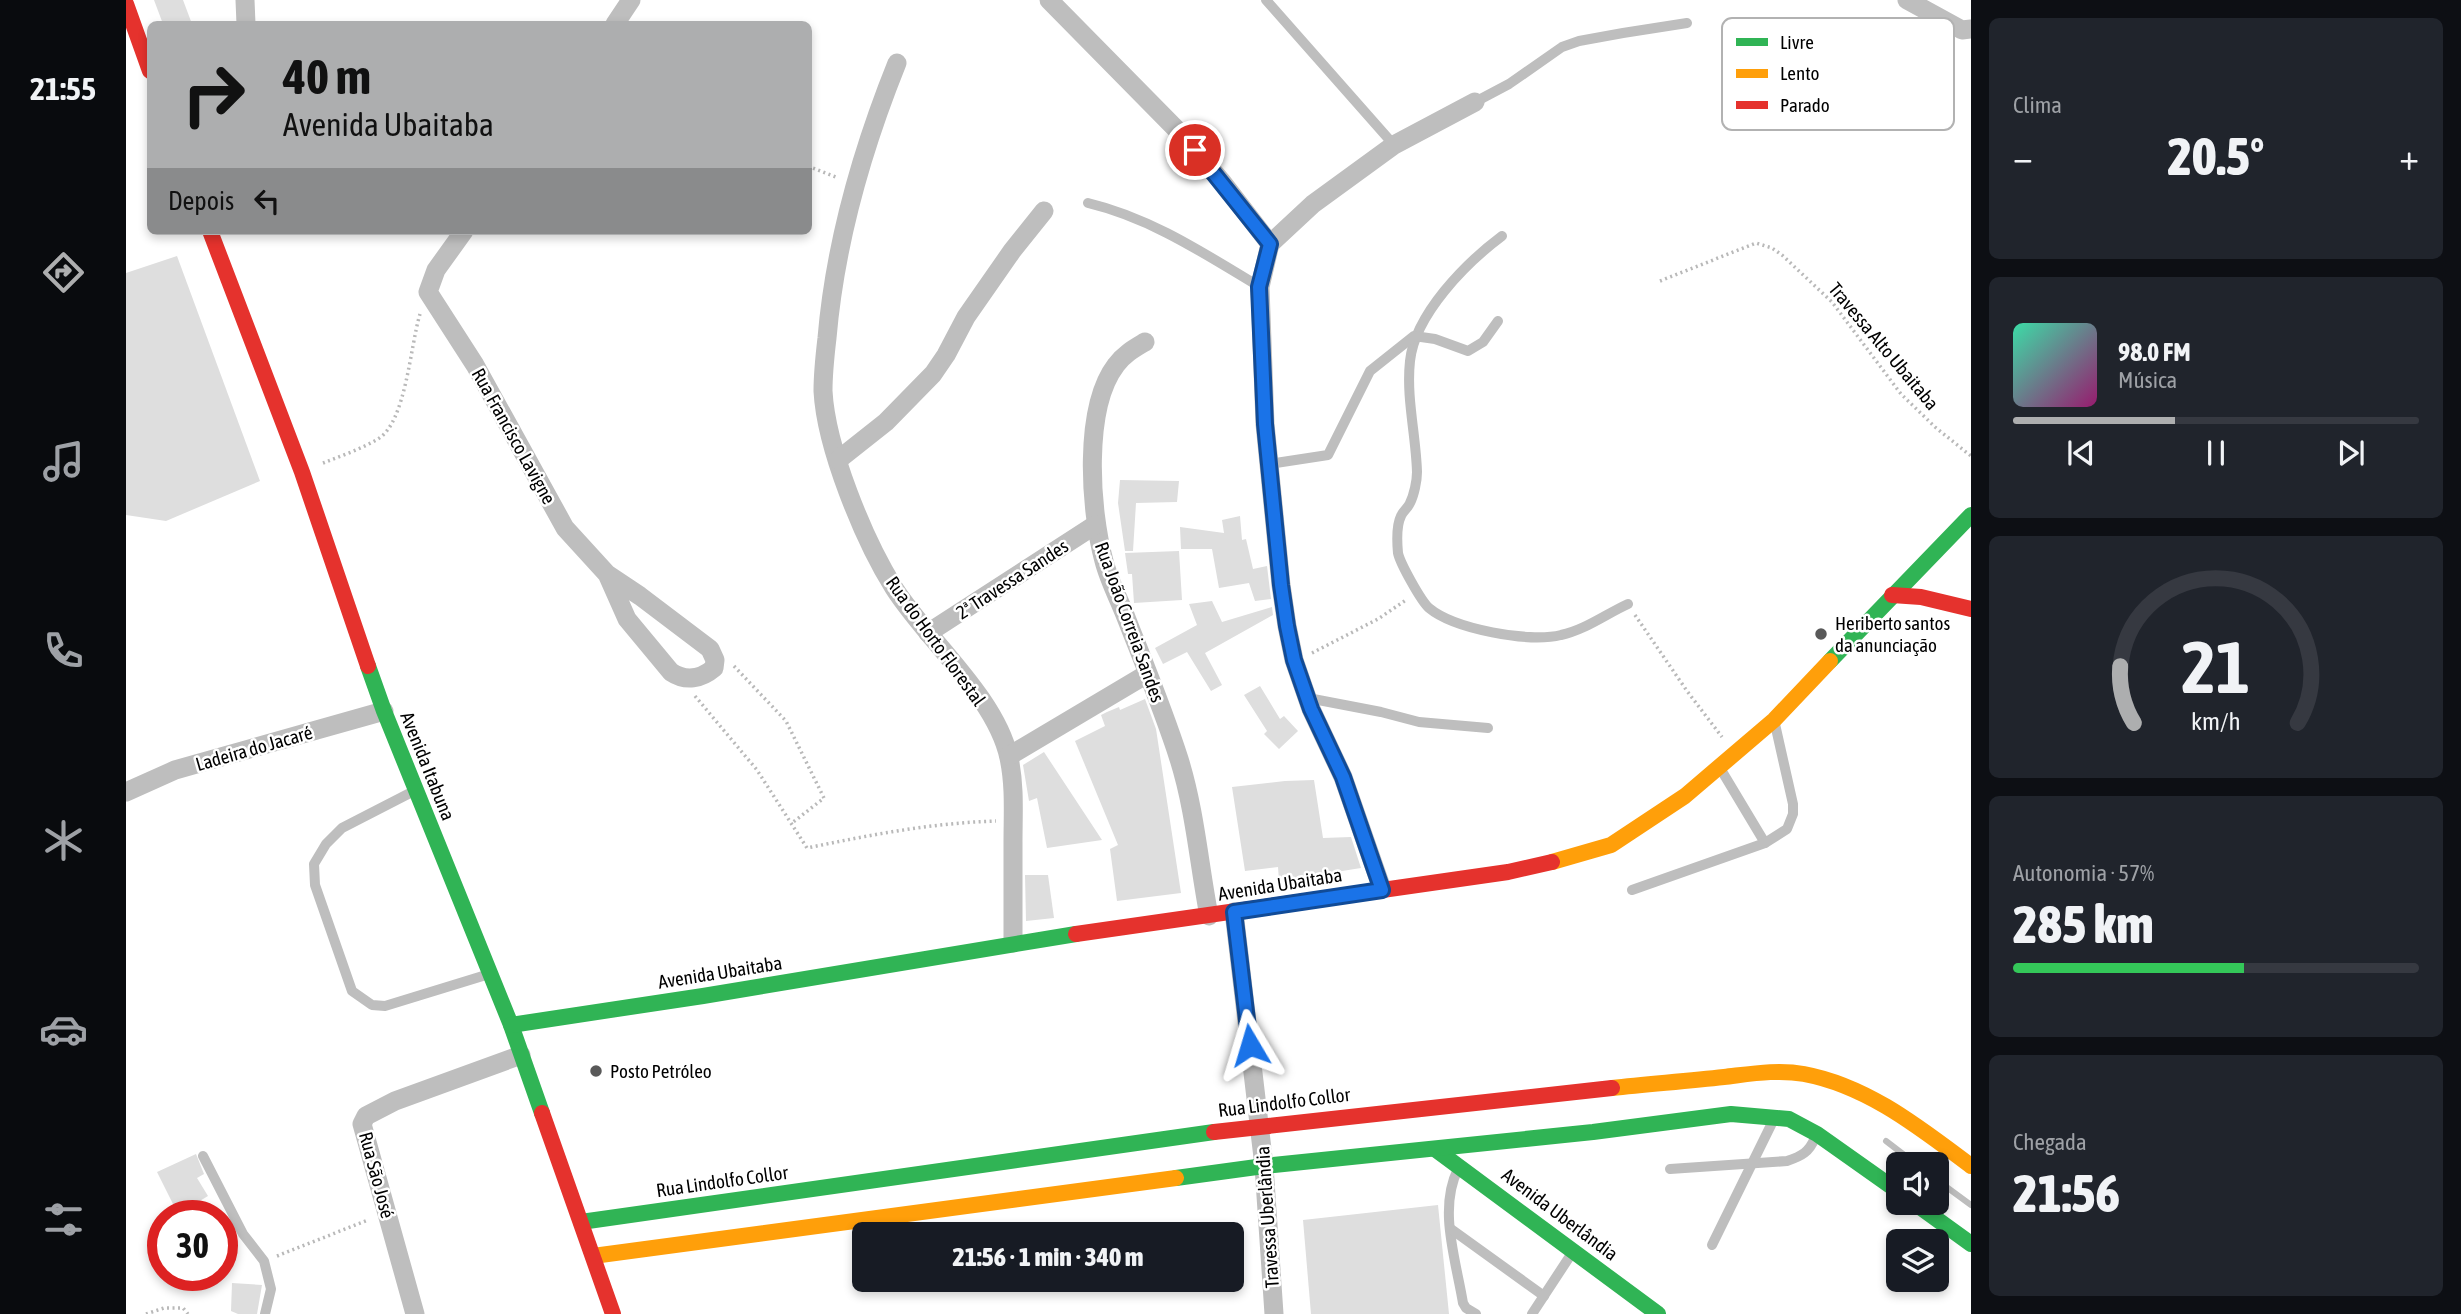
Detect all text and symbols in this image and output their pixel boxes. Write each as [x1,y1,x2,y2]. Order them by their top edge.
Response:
legend [1722,18,1954,130]
text: Livre [1780,31,1814,53]
text: 40 m [283,48,371,104]
icon: right [168,49,259,140]
text: Lento [1780,62,1819,84]
text: 21:55 [30,70,96,107]
text: Clima [2013,92,2062,118]
text: Parado [1780,94,1830,116]
text: Avenida Ubaitaba [283,106,494,143]
pin [1165,120,1225,180]
text: 20.5° [2168,126,2264,186]
icon: arrive [1176,131,1214,169]
text: − [2013,135,2033,178]
text: + [2399,135,2419,178]
icon: left [248,182,286,220]
text: Depois [168,186,234,216]
icon: directions [39,248,88,297]
street label: Travessa Alto Ubaitaba [1824,278,1944,414]
text: 98.0 FM [2118,337,2191,367]
street label: Rua Francisco Lavigne [468,364,560,508]
text: Música [2118,367,2177,393]
icon: previous [2062,434,2100,472]
icon: pause [2197,434,2235,472]
icon: next [2332,434,2370,472]
icon: music [39,437,88,486]
street label: 2ª Travessa Sandes [952,534,1072,623]
street label: Rua João Correia Sandes [1091,539,1169,705]
street label: Rua do Horto Florestal [882,572,990,710]
place label: Heriberto santos da anunciação [1835,612,1950,656]
text: 21 [2182,625,2250,708]
icon: phone [39,626,88,675]
marker: Heriberto santos da anunciação [1813,626,1829,642]
text: km/h [2191,707,2241,735]
street label: Avenida Itabuna [396,709,460,823]
street label: Ladeira do Jacaré [193,721,315,775]
icon: climate [39,816,88,865]
text: Autonomia · 57% [2013,860,2154,886]
street label: Avenida Ubaitaba [1216,863,1344,905]
text: 285 km [2013,894,2154,954]
street label: Avenida Ubaitaba [656,951,784,993]
icon: car [39,1005,88,1054]
position arrow [1213,1008,1287,1082]
place label: Posto Petróleo [610,1060,712,1082]
marker: Posto Petróleo [588,1063,604,1079]
street label: Rua Lindolfo Collor [1217,1083,1352,1121]
street label: Rua São José [355,1129,399,1221]
text: Chegada [2013,1129,2087,1155]
street label: Travessa Uberlândia [1251,1145,1283,1289]
map controls [1886,1152,1949,1292]
button: sound [1886,1152,1949,1215]
street label: Rua Lindolfo Collor [655,1161,790,1201]
street label: Avenida Uberlândia [1498,1163,1622,1265]
text: 21:56 [2013,1163,2120,1223]
icon: filters [39,1195,88,1244]
speed limit sign: 30 [147,1200,238,1291]
button: layers [1886,1229,1949,1292]
text: 21:56 · 1 min · 340 m [953,1242,1143,1272]

